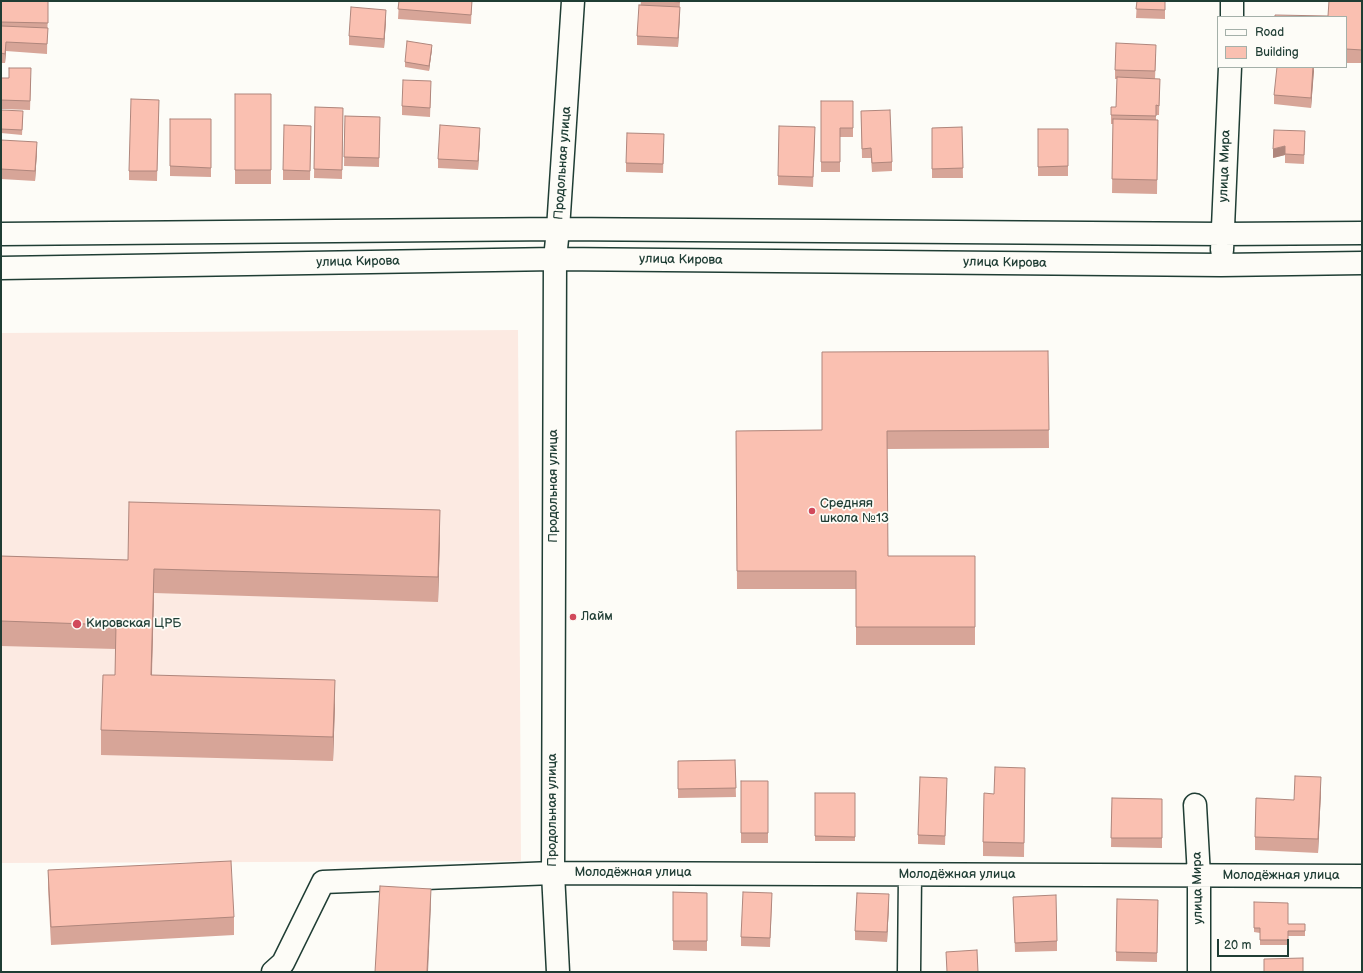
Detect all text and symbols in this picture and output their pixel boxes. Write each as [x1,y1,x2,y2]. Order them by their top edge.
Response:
legend [1217,16,1347,68]
text: Road [1255,25,1284,40]
text: Building [1255,45,1299,60]
street label: Продольная улица [551,106,575,220]
street label: улица Мира [1216,129,1234,203]
street label: улица Кирова [639,251,723,269]
street label: улица Кирова [316,253,400,271]
street label: улица Кирова [963,254,1047,272]
street label: Продольная улица [546,429,562,543]
place label: Средняя школа №13 [820,496,889,527]
marker: Средняя школа №13 [807,506,817,516]
place label: Лайм [581,609,613,625]
marker: Лайм [568,612,578,622]
place label: Кировская ЦРБ [86,616,181,632]
marker: Кировская ЦРБ [71,618,83,630]
street label: Продольная улица [545,753,561,867]
street label: улица Мира [1190,852,1206,924]
street label: Молодёжная улица [574,865,692,881]
street label: Молодёжная улица [898,867,1016,883]
street label: Молодёжная улица [1222,868,1340,884]
scale bar [1219,931,1291,957]
text: 20 m [1224,938,1251,953]

